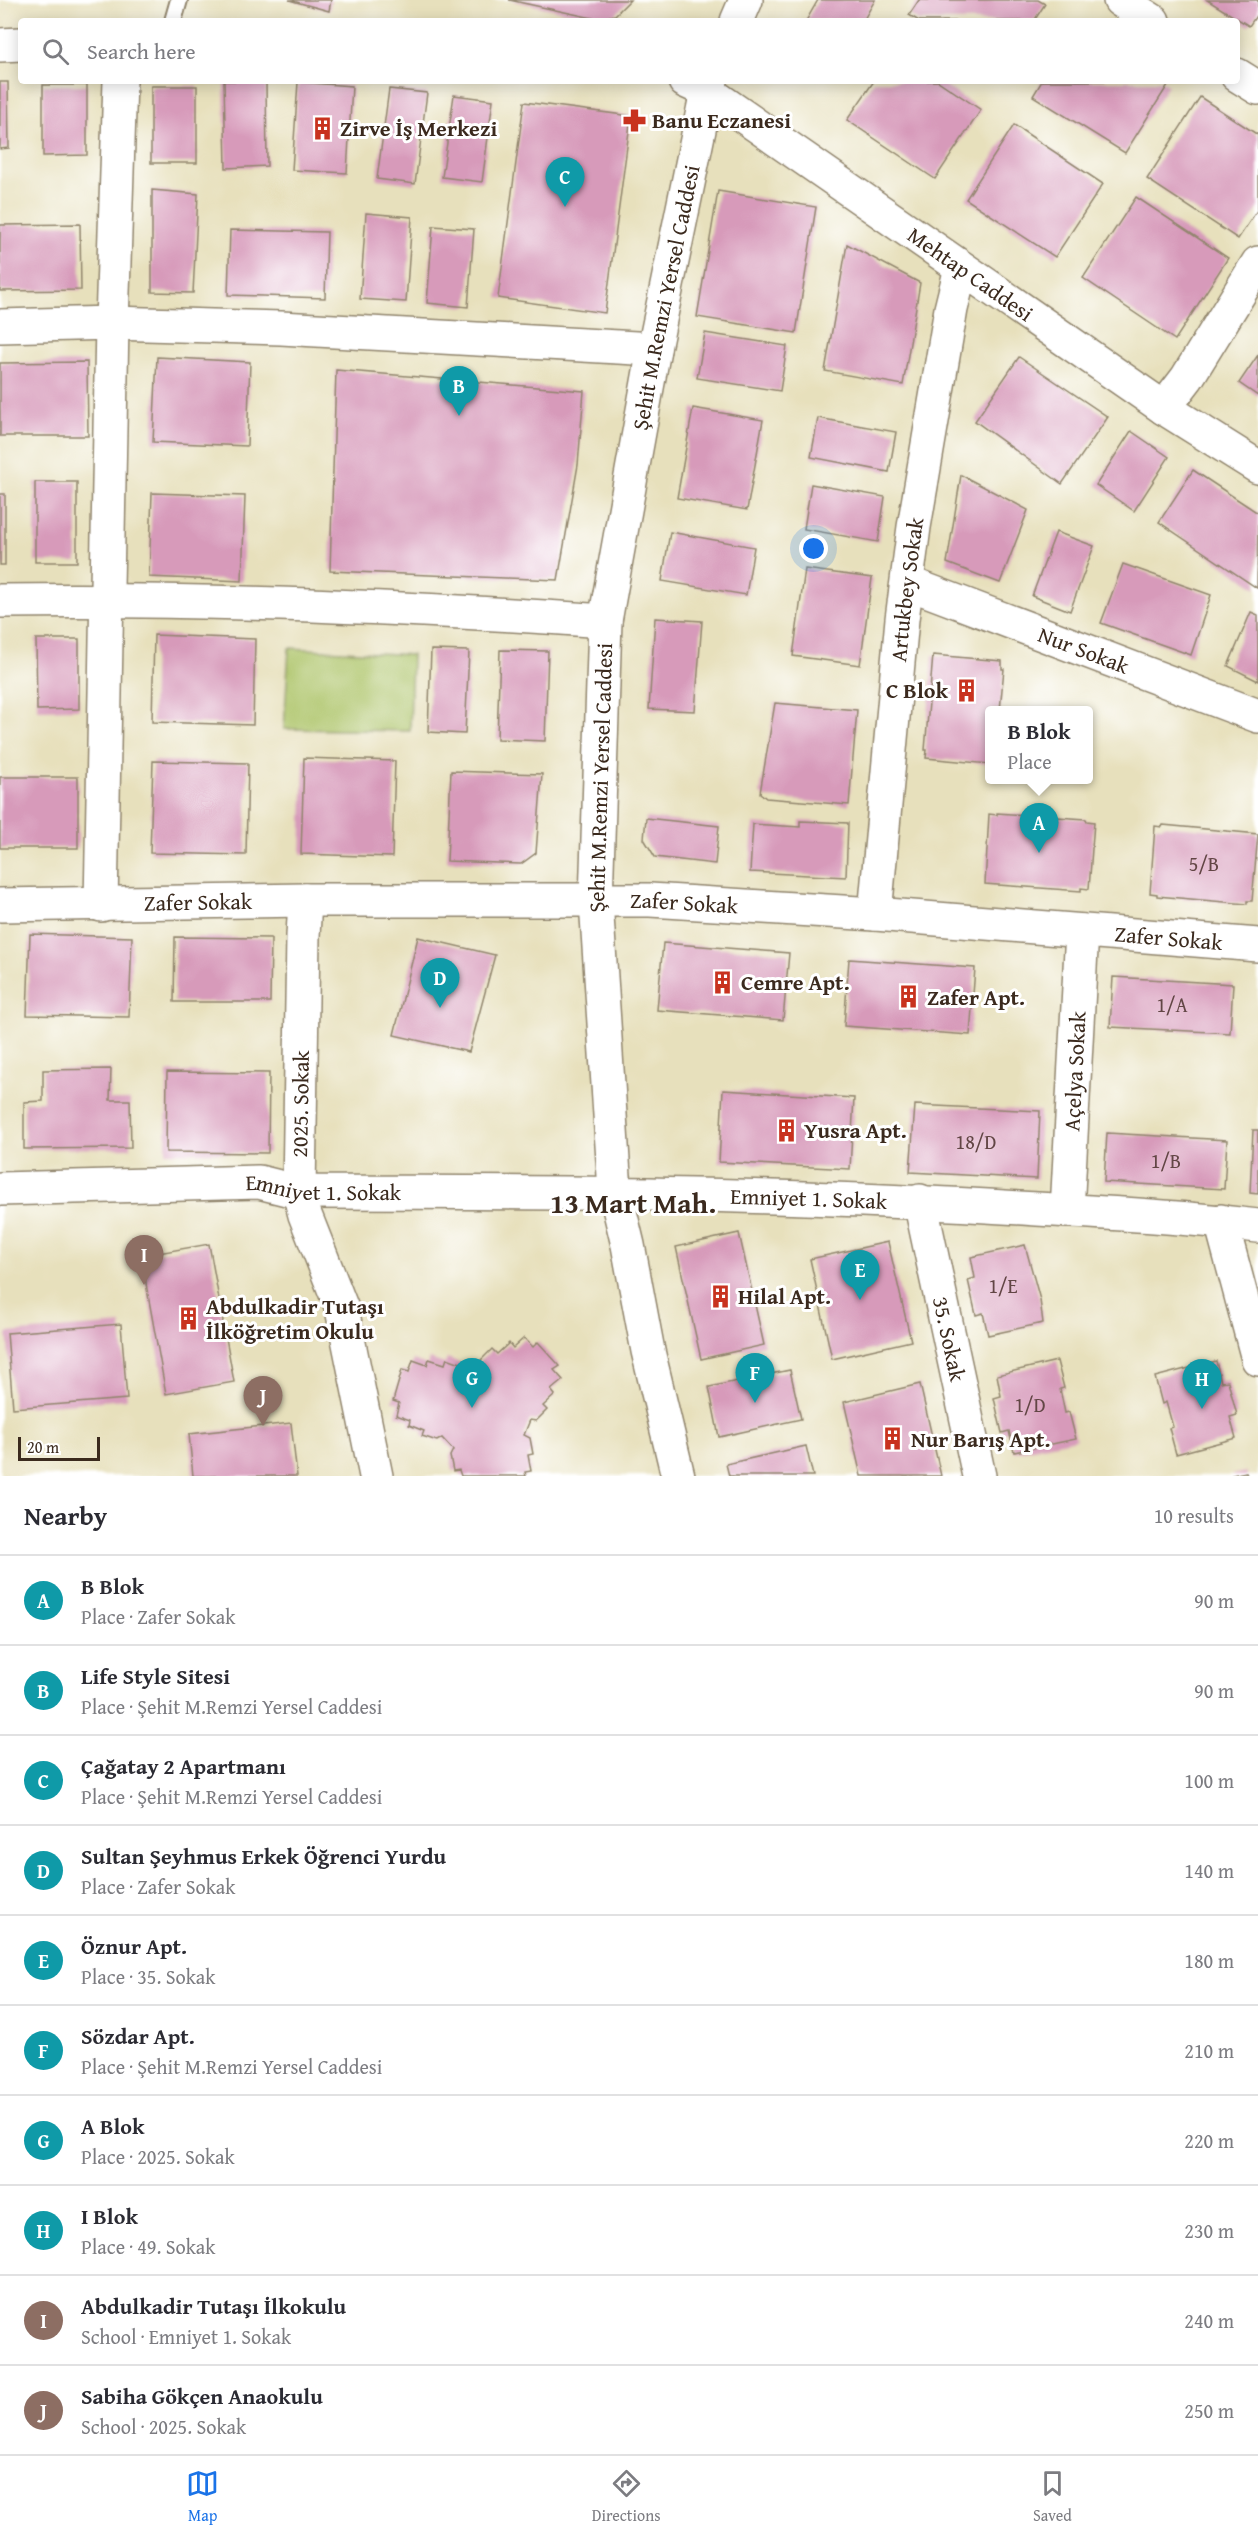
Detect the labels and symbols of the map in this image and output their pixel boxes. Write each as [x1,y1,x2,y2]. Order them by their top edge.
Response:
place label: Banu Eczanesi [652,104,791,136]
pharmacy icon: Banu Eczanesi [621,107,647,133]
place label: Zirve İş Merkezi [340,112,497,144]
building icon: Zirve İş Merkezi [309,115,335,141]
pin: C [546,158,584,207]
street label: Şehit M.Remzi Yersel Caddesi [624,162,707,433]
street label: Mehtap Caddesi [901,219,1040,329]
pin: B [440,366,478,416]
street label: Artukbey Sokak [882,514,932,663]
your location [799,534,828,563]
street label: Nur Sokak [1034,618,1135,682]
street label: Şehit M.Remzi Yersel Caddesi [580,642,620,914]
place label: C Blok [886,674,948,706]
building icon: C Blok [953,677,979,703]
pin: A [1020,804,1058,853]
house number: 5/B [1189,849,1219,878]
street label: Zafer Sokak [630,884,740,921]
street label: Zafer Sokak [144,885,253,919]
street label: Zafer Sokak [1113,917,1225,958]
pin: D [420,958,460,1008]
place label: Cemre Apt. [741,966,850,998]
building icon: Cemre Apt. [710,969,736,995]
place label: Zafer Apt. [927,981,1025,1013]
building icon: Zafer Apt. [896,984,922,1010]
house number: 1/A [1156,990,1188,1019]
street label: Açelya Sokak [1055,1009,1094,1132]
street label: 2025. Sokak [283,1049,317,1158]
place label: Yusra Apt. [804,1114,907,1146]
building icon: Yusra Apt. [773,1117,799,1143]
house number: 18/D [956,1127,996,1156]
house number: 1/B [1151,1146,1181,1175]
street label: Emniyet 1. Sokak [245,1166,402,1208]
street label: Emniyet 1. Sokak [730,1180,888,1217]
district label: 13 Mart Mah. [550,1182,716,1223]
pin: I [124,1236,164,1285]
pin: E [840,1250,880,1300]
house number: 1/E [988,1271,1018,1300]
place label: Hilal Apt. [738,1280,831,1312]
building icon: Hilal Apt. [707,1283,733,1309]
place label: Abdulkadir Tutaşı İlköğretim Okulu [206,1290,384,1347]
street label: 35. Sokak [925,1293,974,1385]
building icon: Abdulkadir Tutaşı İlköğretim Okulu [175,1306,201,1332]
pin: F [736,1354,774,1403]
pin: G [452,1358,492,1408]
pin: H [1182,1360,1222,1409]
pin: J [244,1376,282,1426]
house number: 1/D [1014,1390,1046,1419]
place label: Nur Barış Apt. [911,1423,1051,1455]
building icon: Nur Barış Apt. [880,1426,906,1452]
scale bar [18,1434,100,1462]

